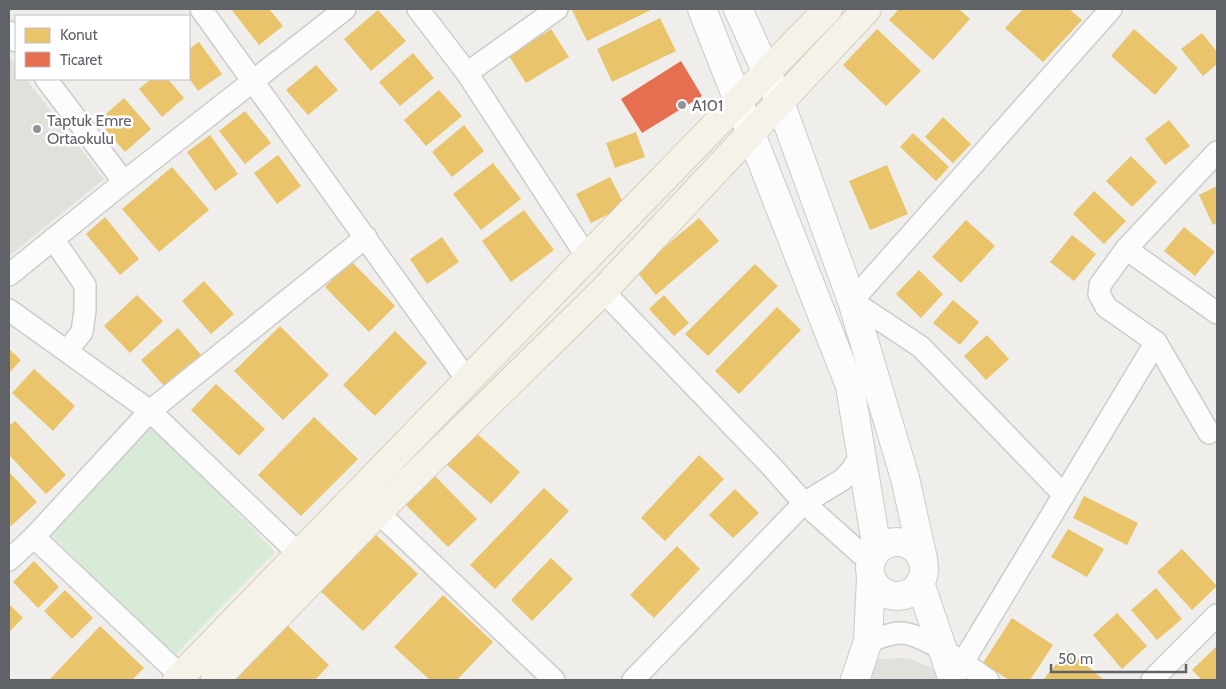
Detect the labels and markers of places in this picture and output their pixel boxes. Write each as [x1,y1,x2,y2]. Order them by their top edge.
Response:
place label: A101 [692,96,723,115]
marker: A101 [676,99,688,111]
place label: Taptuk Emre Ortaokulu [47,111,131,148]
marker: Taptuk Emre Ortaokulu [31,123,43,135]

